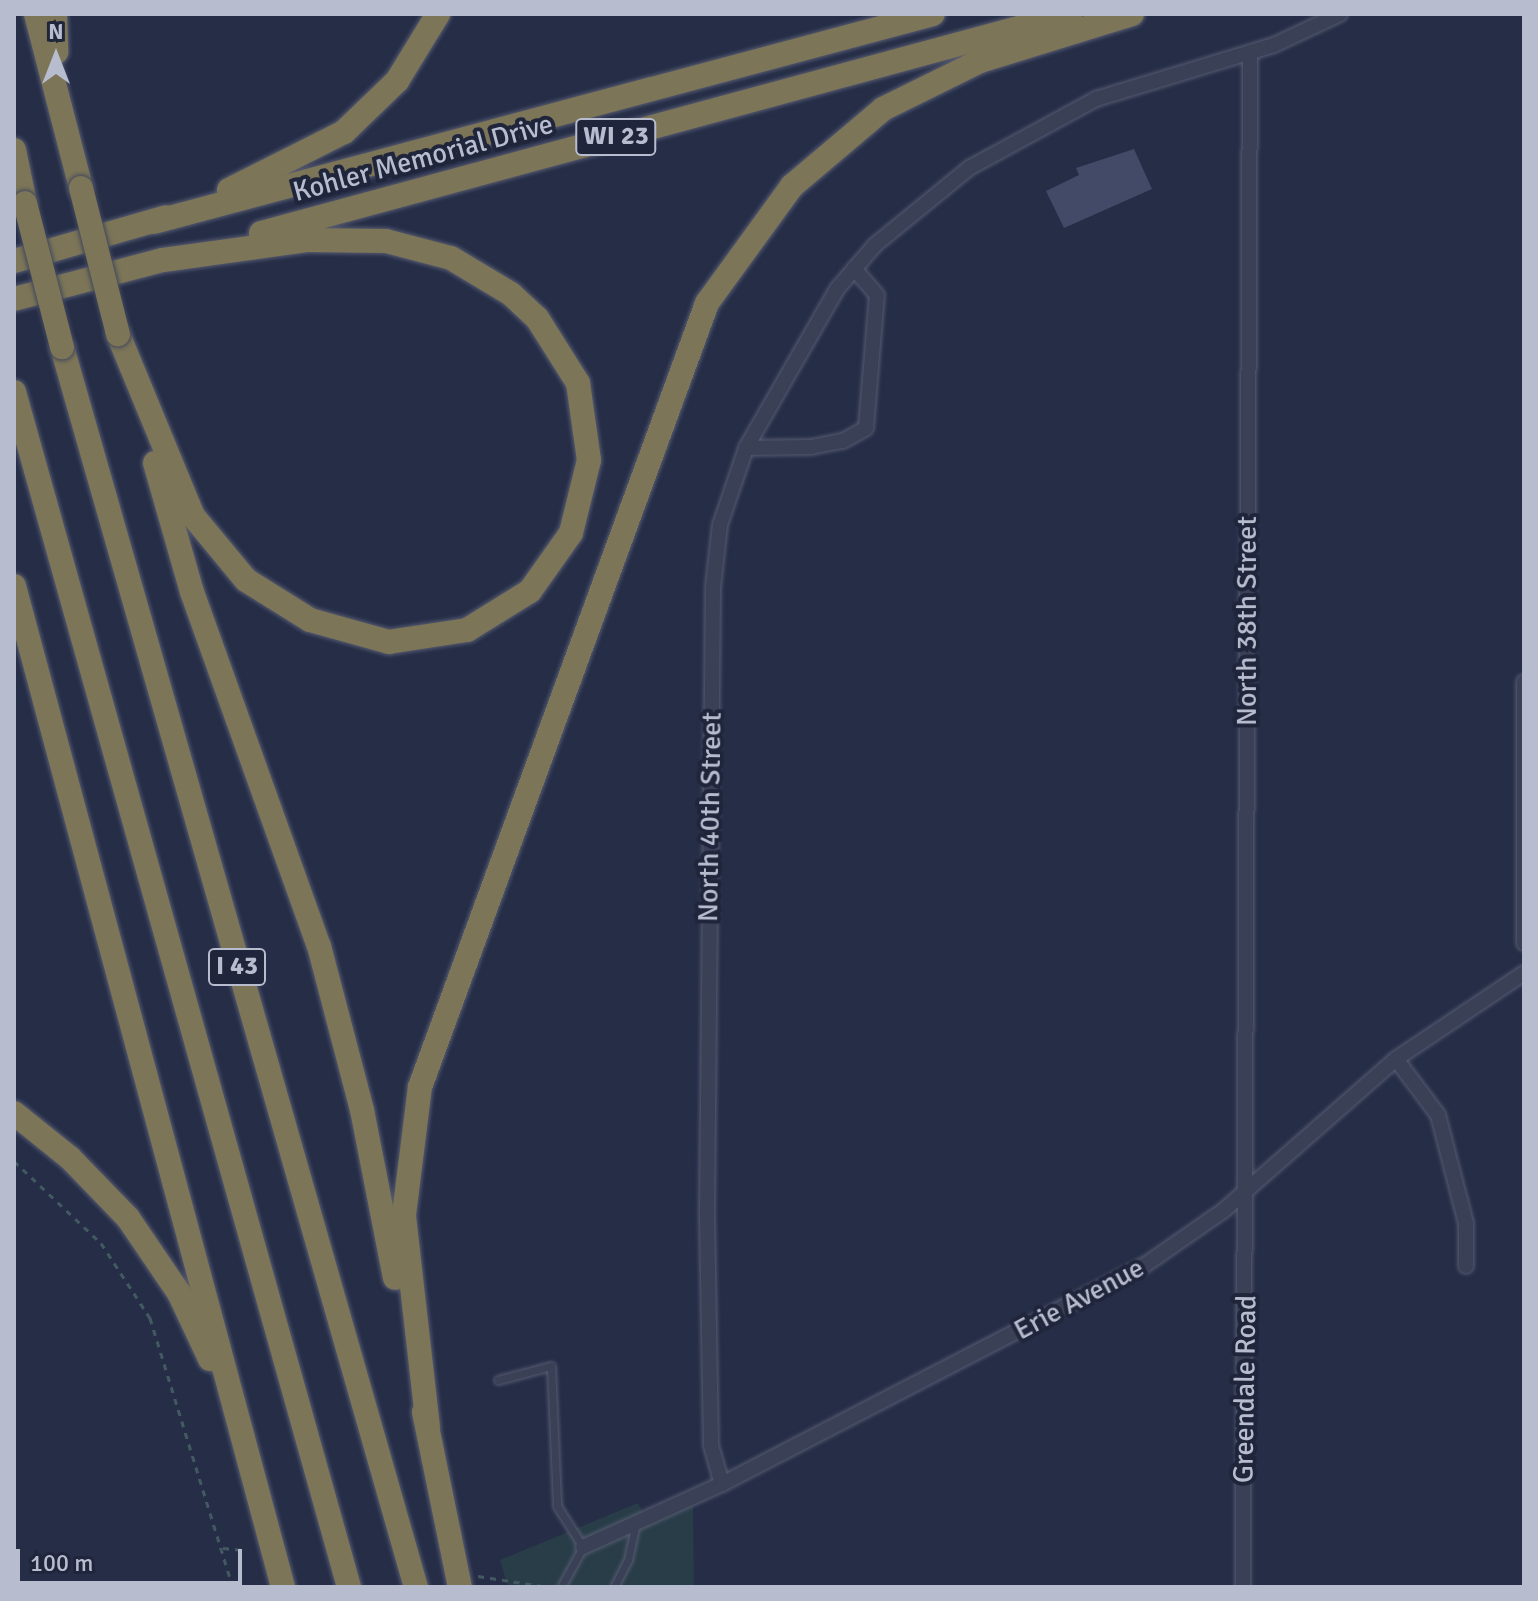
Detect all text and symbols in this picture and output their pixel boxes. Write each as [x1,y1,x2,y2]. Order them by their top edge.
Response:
north arrow [16,16,96,96]
text: N [48,18,64,45]
street label: Kohler Memorial Drive [289,107,557,209]
road number: WI 23 [574,115,658,159]
street label: North 38th Street [1230,516,1264,726]
street label: North 40th Street [691,712,729,922]
road number: I 43 [207,945,267,989]
street label: Erie Avenue [1008,1251,1150,1347]
street label: Greendale Road [1227,1295,1263,1483]
scale bar [20,1533,246,1583]
text: 100 m [30,1548,93,1578]

